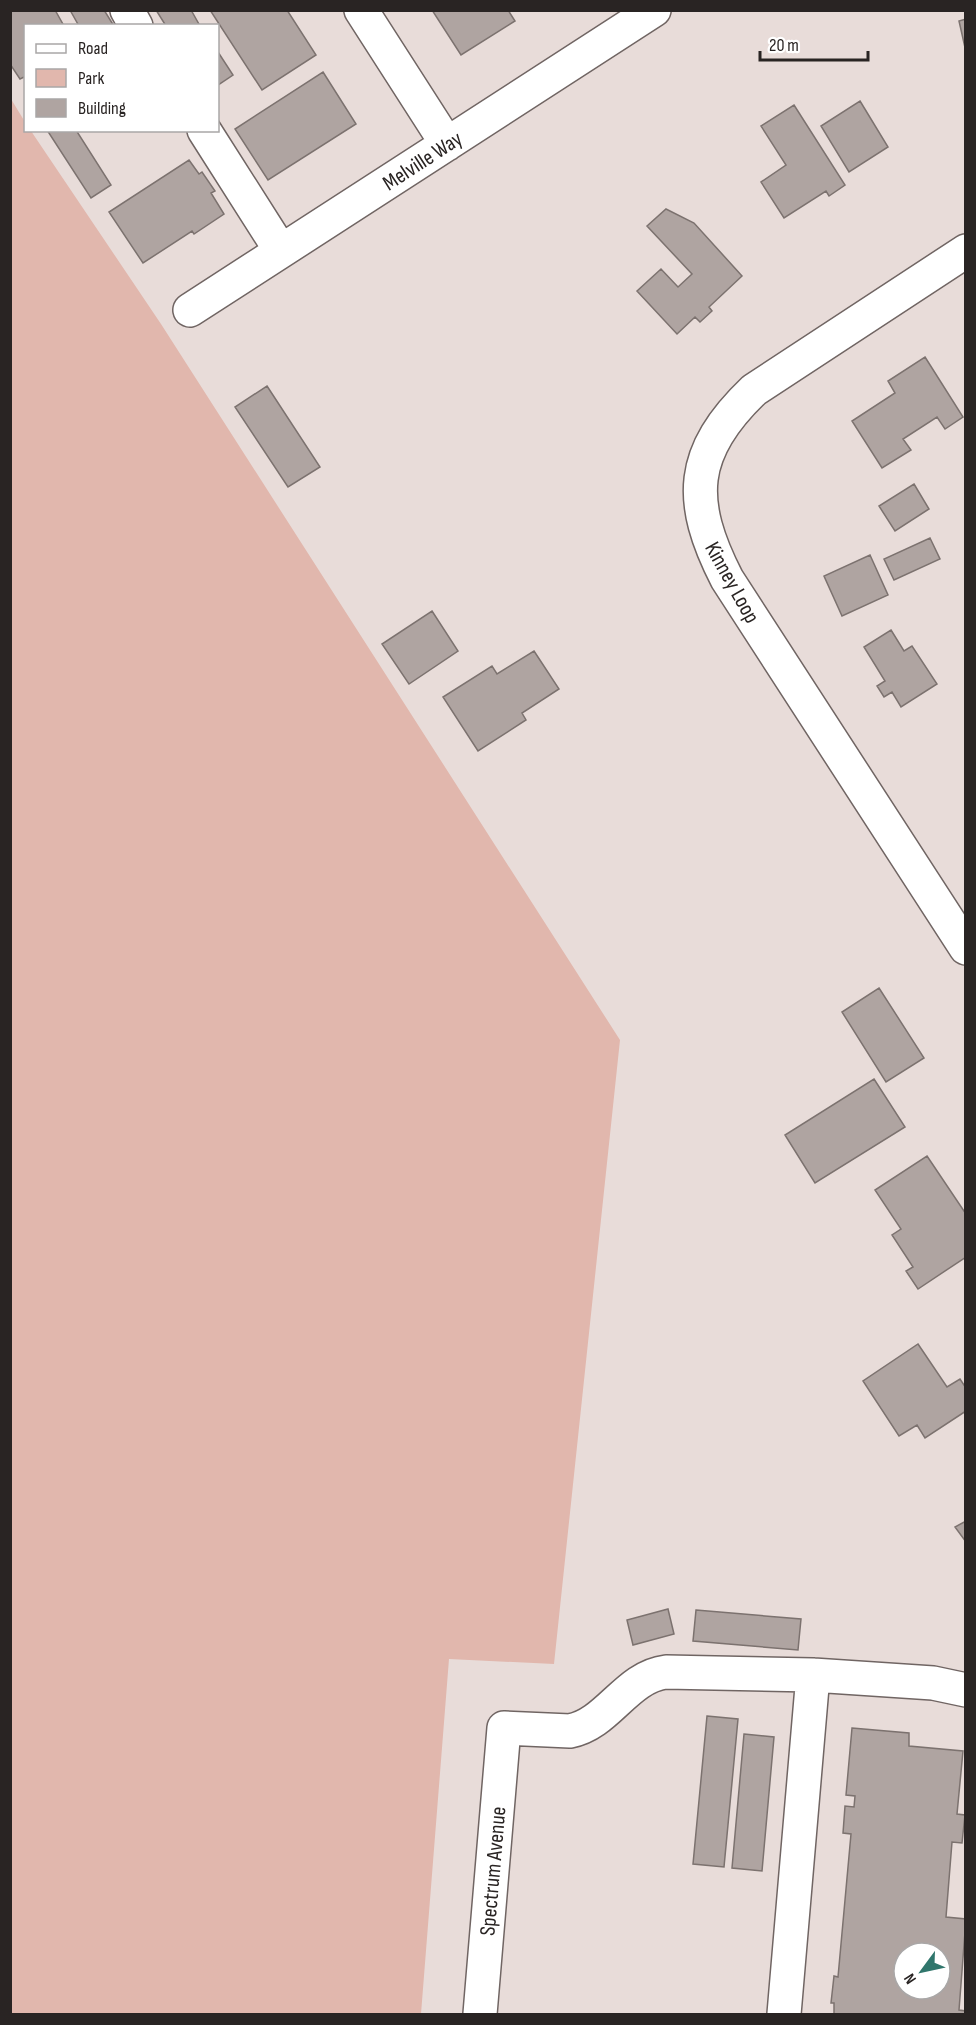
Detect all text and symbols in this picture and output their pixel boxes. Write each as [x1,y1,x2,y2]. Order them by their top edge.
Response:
legend [24,24,219,132]
scale bar [760,24,868,62]
text: 20 m [769,35,799,56]
text: Road [78,38,108,59]
text: Park [78,68,104,89]
text: Building [78,98,126,119]
street label: Melville Way [378,125,468,197]
street label: Kinney Loop [698,537,765,628]
street label: Spectrum Avenue [474,1805,513,1937]
north arrow [892,1941,952,2001]
text: N [900,1970,921,1987]

